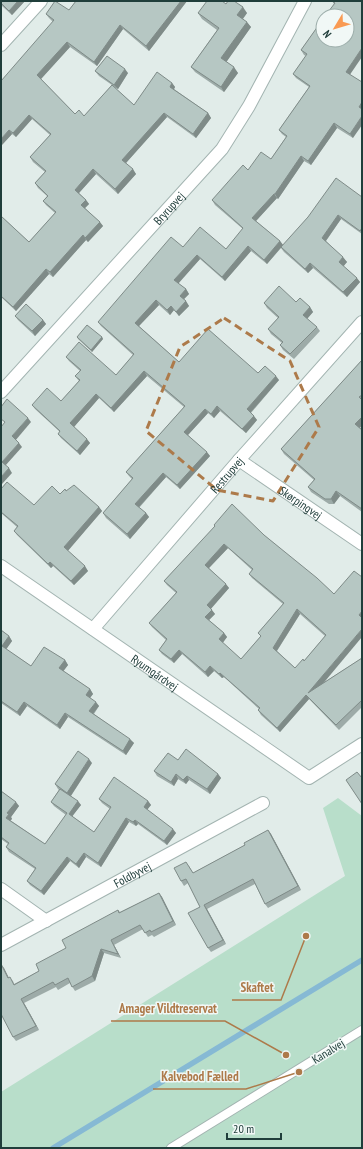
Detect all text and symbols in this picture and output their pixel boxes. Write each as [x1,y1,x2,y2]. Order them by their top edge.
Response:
north arrow [315,8,355,48]
text: N [320,27,334,41]
street label: Bryrupvej [150,188,187,227]
street label: Restrupvej [206,453,246,496]
street label: Skørpingvej [277,482,325,522]
street label: Ryumgårdvej [129,651,181,693]
street label: Foldbyvej [111,858,153,890]
callout: Skaftet [232,975,281,1000]
text: Skaftet [241,979,274,996]
callout: Amager Vildtreservat [111,996,225,1021]
text: Amager Vildtreservat [118,1000,217,1017]
street label: Kanalvej [309,1035,347,1067]
callout: Kalvebod Fælled [153,1064,246,1089]
text: Kalvebod Fælled [161,1068,239,1085]
scale bar [227,1115,281,1141]
text: 20 m [233,1121,254,1136]

